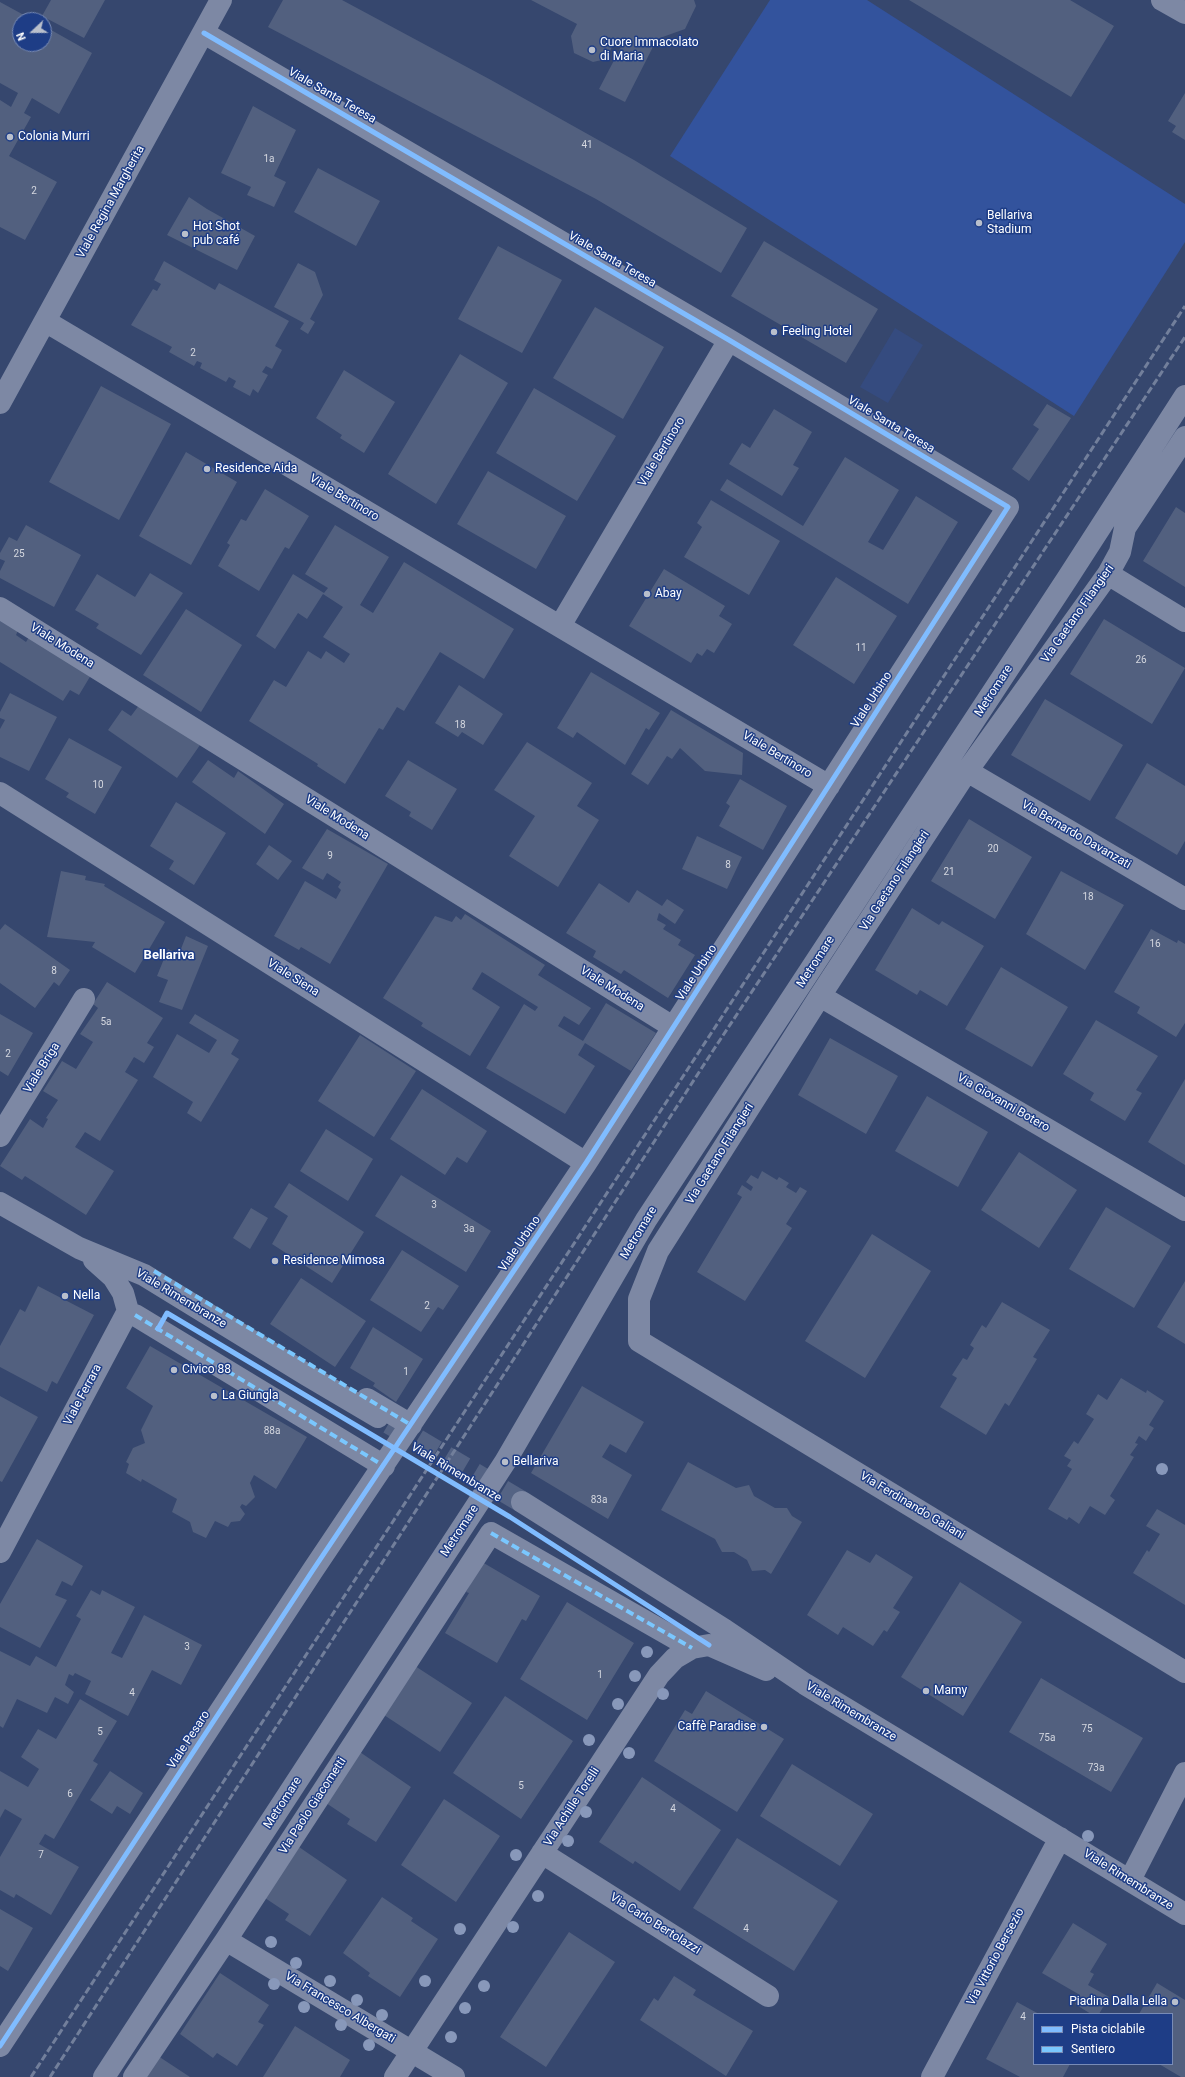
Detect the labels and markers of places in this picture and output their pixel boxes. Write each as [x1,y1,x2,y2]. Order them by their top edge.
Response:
place label: Cuore Immacolato di Maria [600,36,699,64]
marker: Cuore Immacolato di Maria [587,45,597,55]
place label: Colonia Murri [18,130,90,144]
marker: Colonia Murri [5,132,15,142]
place label: Bellariva Stadium [987,209,1032,237]
marker: Bellariva Stadium [974,218,984,228]
place label: Hot Shot pub café [193,220,240,248]
marker: Hot Shot pub café [180,229,190,239]
place label: Feeling Hotel [782,325,852,339]
marker: Feeling Hotel [769,327,779,337]
place label: Residence Aida [215,462,297,476]
marker: Residence Aida [202,464,212,474]
place label: Abay [655,587,682,601]
marker: Abay [642,589,652,599]
place label: Residence Mimosa [283,1254,385,1268]
marker: Residence Mimosa [270,1256,280,1266]
place label: Nella [73,1289,100,1303]
marker: Nella [60,1291,70,1301]
place label: Civico 88 [182,1363,231,1377]
marker: Civico 88 [169,1365,179,1375]
place label: La Giungla [222,1389,278,1403]
marker: La Giungla [209,1391,219,1401]
place label: Bellariva [513,1455,558,1469]
marker: Bellariva [500,1457,510,1467]
place label: Mamy [934,1684,967,1698]
marker: Mamy [921,1686,931,1696]
place label: Caffè Paradise [677,1720,756,1734]
marker: Caffè Paradise [759,1722,769,1732]
place label: Piadina Dalla Lella [1069,1995,1167,2009]
marker: Piadina Dalla Lella [1170,1997,1180,2007]

